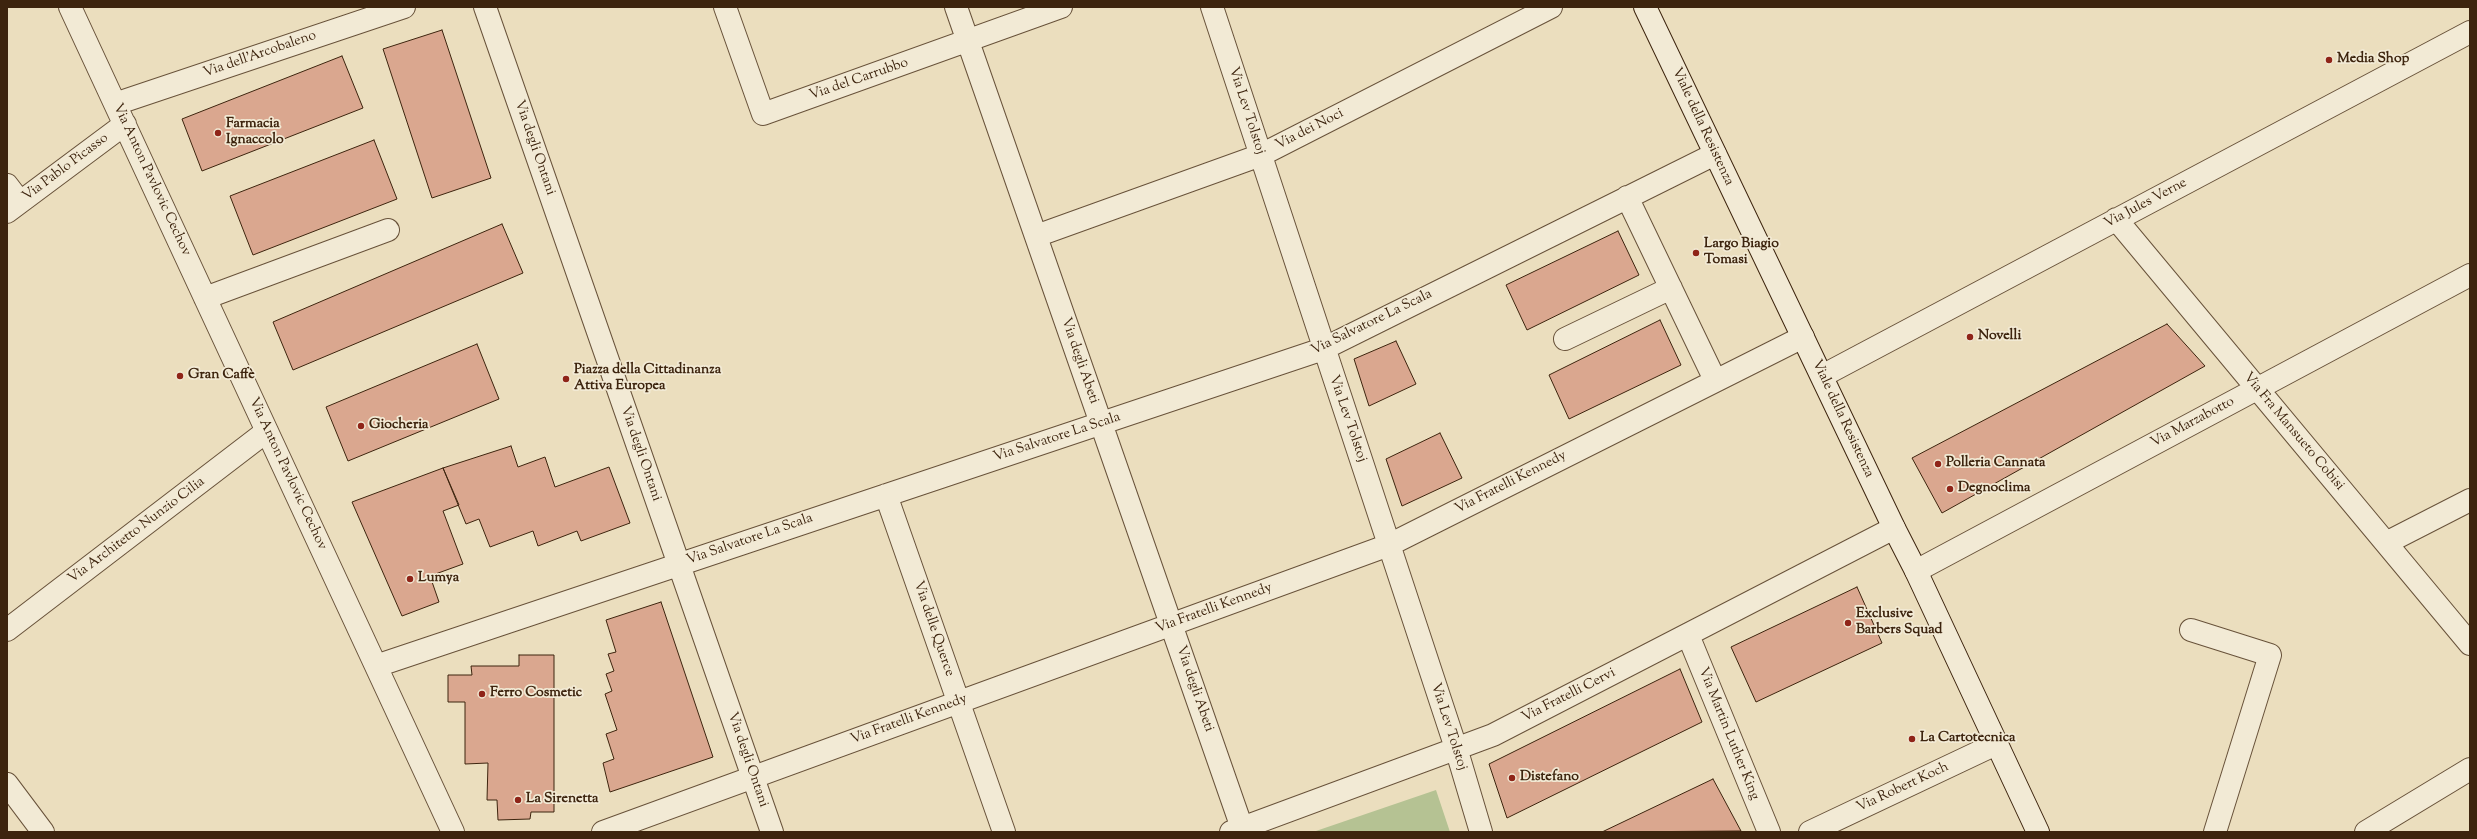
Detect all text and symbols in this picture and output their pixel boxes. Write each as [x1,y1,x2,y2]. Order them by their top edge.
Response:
street label: Via dell'Arcobaleno [201,28,319,82]
place label: Media Shop [2337,52,2409,68]
street label: Via del Carrubbo [807,55,911,105]
marker: Media Shop [2324,55,2334,65]
street label: Via Lev Tolstoj [1224,65,1268,157]
street label: Viale della Resistenza [1667,65,1737,189]
street label: Via degli Ontani [510,98,558,198]
street label: Via Anton Pavlovic Cechov [108,101,194,259]
street label: Via dei Noci [1273,106,1347,154]
place label: Farmacia Ignaccolo [226,117,284,150]
marker: Farmacia Ignaccolo [213,128,223,138]
street label: Via Pablo Picasso [20,130,112,206]
street label: Via Jules Verne [2102,175,2190,233]
place label: Largo Biagio Tomasi [1704,237,1779,270]
marker: Largo Biagio Tomasi [1691,248,1701,258]
street label: Via Salvatore La Scala [1309,286,1435,360]
street label: Via degli Abeti [1056,316,1102,406]
place label: Novelli [1978,329,2021,345]
marker: Novelli [1965,332,1975,342]
street label: Viale della Resistenza [1807,357,1877,481]
place label: Piazza della Cittadinanza Attiva Europea [574,363,721,396]
place label: Gran Caffè [188,368,255,384]
street label: Via Fra Mansueto Cobisi [2239,370,2347,494]
marker: Gran Caffè [175,371,185,381]
street label: Via Lev Tolstoj [1324,373,1370,465]
marker: Piazza della Cittadinanza Attiva Europea [561,374,571,384]
street label: Via Marzabotto [2148,394,2238,452]
street label: Via Anton Pavlovic Cechov [244,395,330,553]
street label: Via degli Ontani [616,404,664,504]
street label: Via Salvatore La Scala [991,410,1123,466]
place label: Giocheria [369,418,429,434]
marker: Giocheria [356,421,366,431]
street label: Via Fratelli Kennedy [1453,448,1569,518]
place label: Polleria Cannata [1946,456,2045,472]
marker: Polleria Cannata [1933,459,1943,469]
street label: Via Architetto Nunzio Cilia [65,474,209,588]
place label: Degnoclima [1958,481,2030,497]
marker: Degnoclima [1945,484,1955,494]
street label: Via Salvatore La Scala [685,510,815,570]
place label: Lumya [418,571,459,587]
marker: Lumya [405,574,415,584]
street label: Via delle Querce [909,579,957,679]
street label: Via Fratelli Kennedy [1153,580,1275,638]
place label: Exclusive Barbers Squad [1856,607,1942,640]
marker: Exclusive Barbers Squad [1843,618,1853,628]
street label: Via degli Abeti [1171,644,1217,734]
street label: Via Fratelli Cervi [1519,665,1619,727]
street label: Via Martin Luther King [1694,665,1762,803]
street label: Via Lev Tolstoj [1426,681,1470,773]
place label: Ferro Cosmetic [490,686,582,702]
marker: Ferro Cosmetic [477,689,487,699]
street label: Via Fratelli Kennedy [848,691,970,749]
street label: Via degli Ontani [723,710,771,810]
place label: La Cartotecnica [1920,731,2015,747]
marker: La Cartotecnica [1907,734,1917,744]
street label: Via Robert Koch [1854,759,1952,817]
place label: Distefano [1520,770,1579,786]
marker: Distefano [1507,773,1517,783]
place label: La Sirenetta [526,792,599,808]
marker: La Sirenetta [513,795,523,805]

